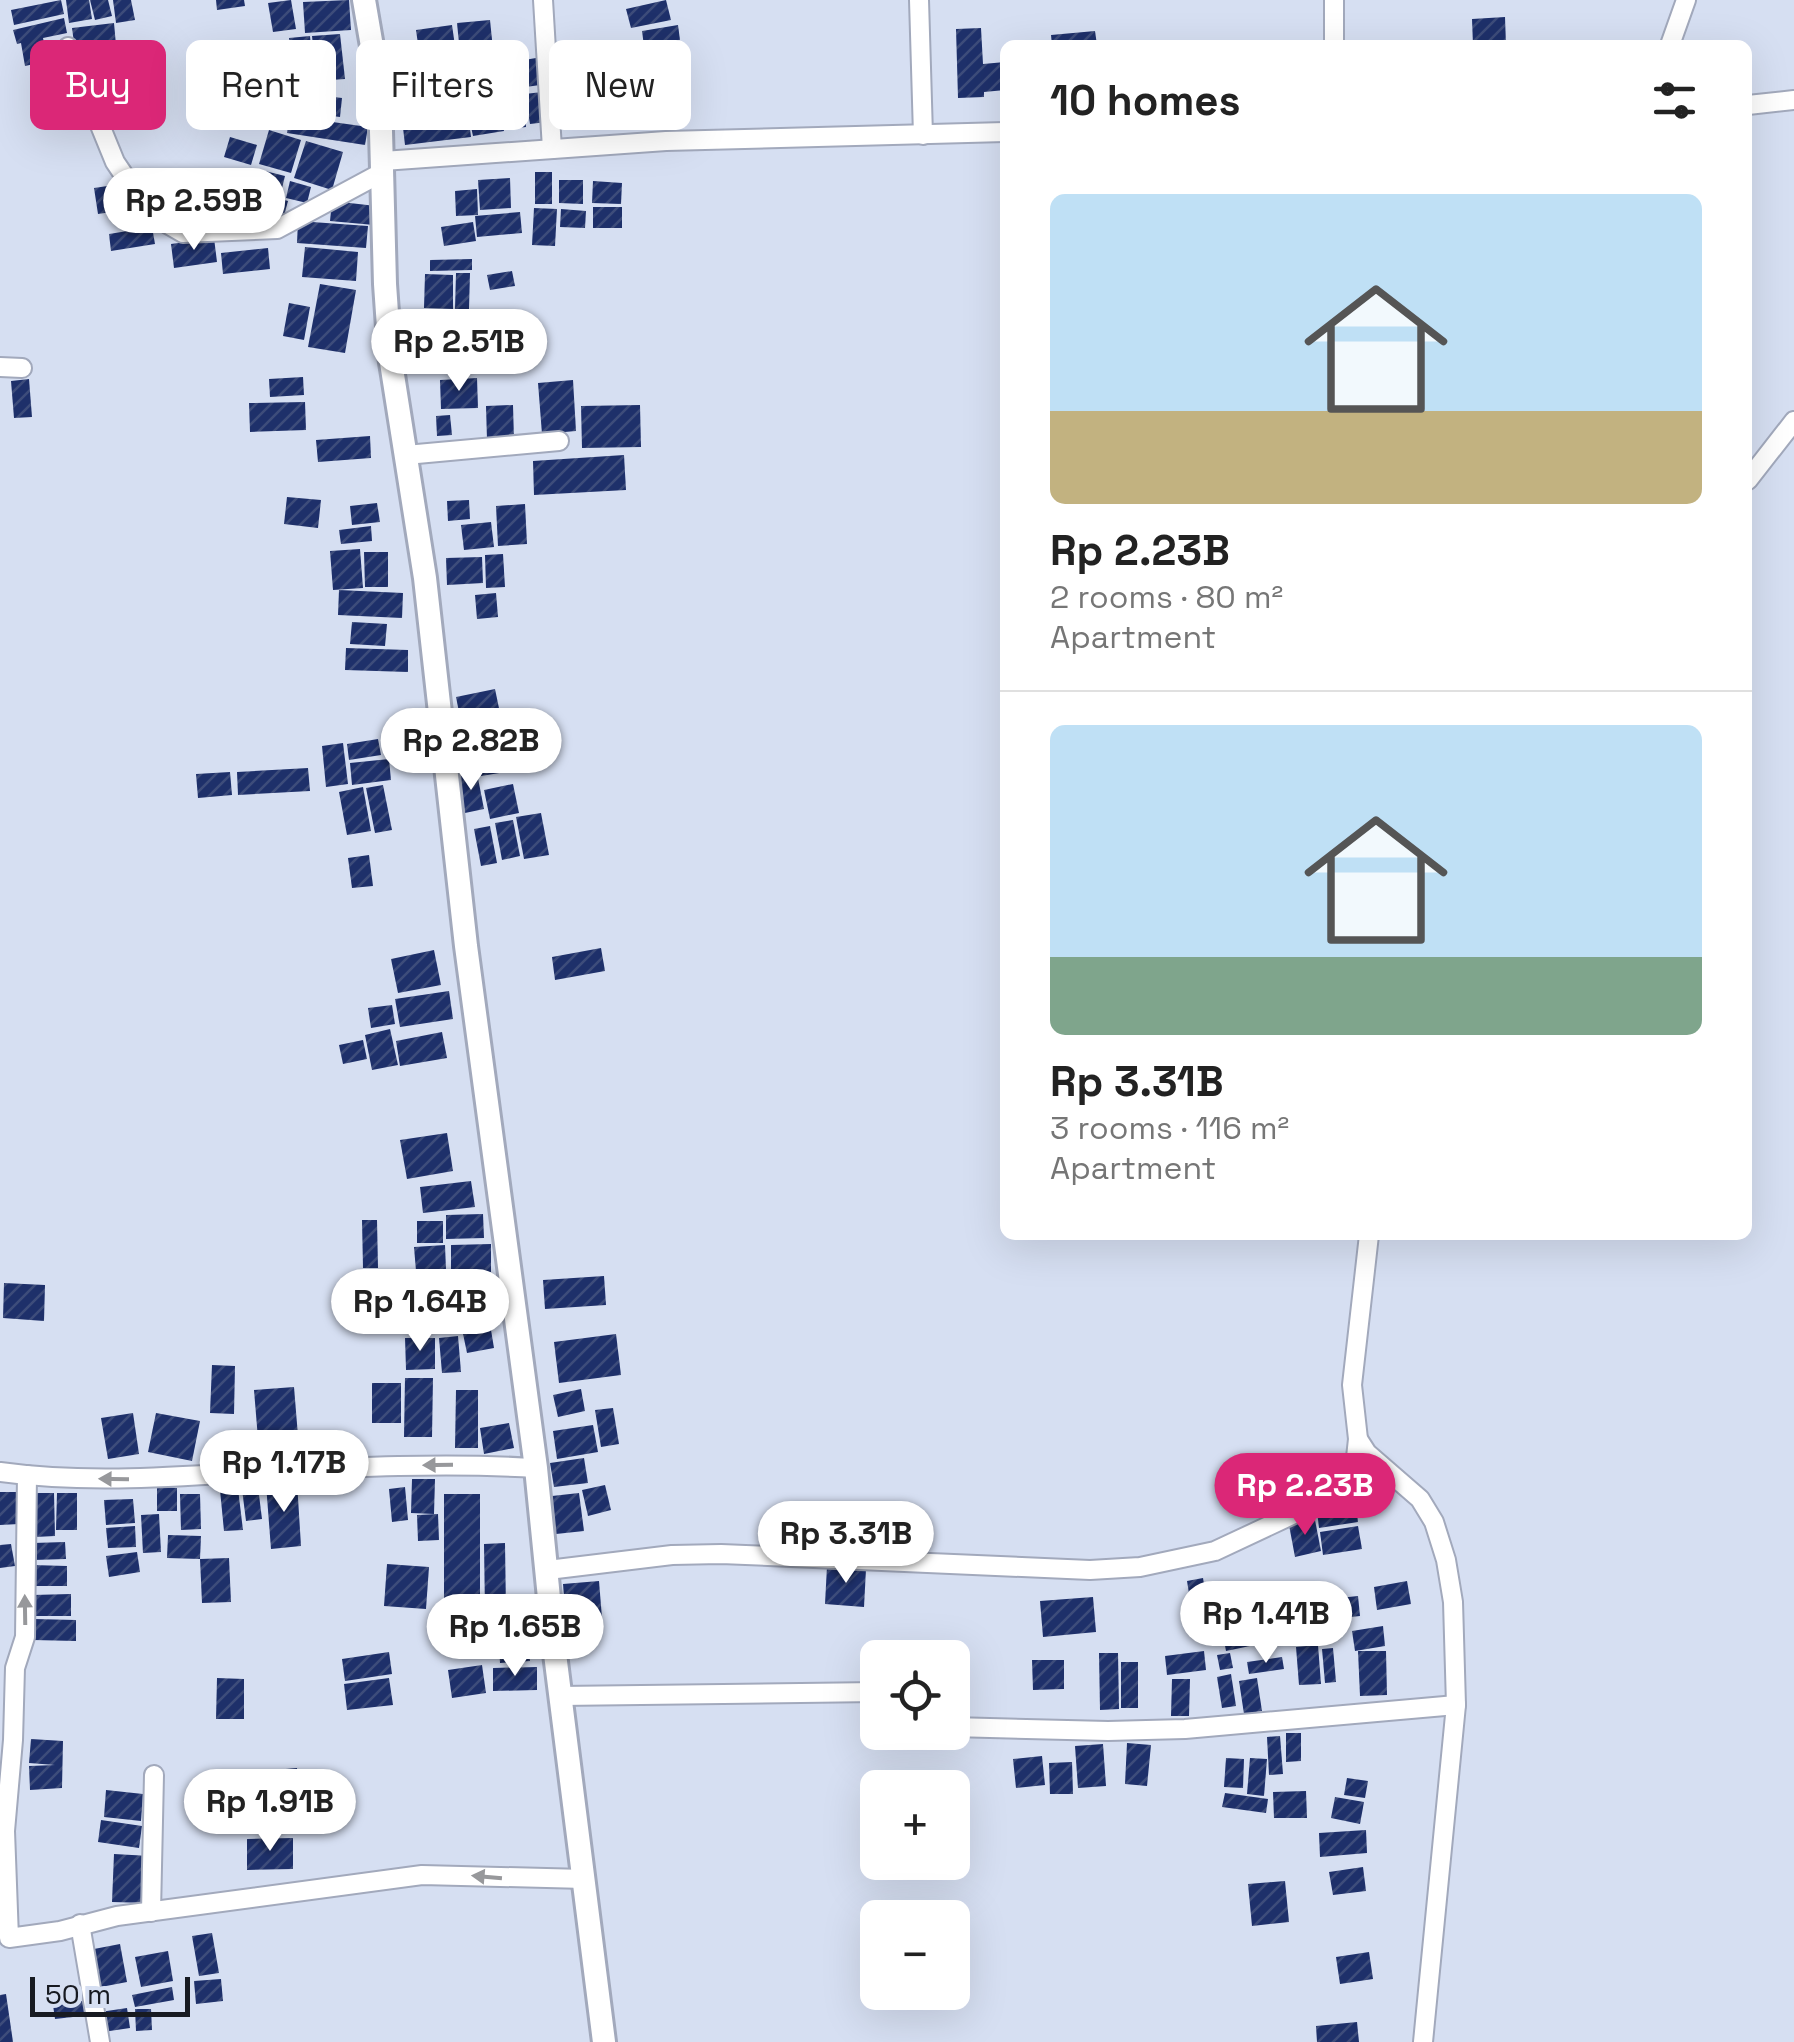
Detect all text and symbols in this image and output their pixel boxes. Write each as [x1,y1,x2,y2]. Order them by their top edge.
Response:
chip: Buy [30,40,166,130]
chip: Rent [186,40,336,130]
chip: Filters [356,40,529,130]
chip: New [549,40,691,130]
icon: filters [1647,73,1702,128]
text: 10 homes [1050,74,1241,127]
pin: Rp 2.59B [91,168,297,253]
text: Rp 2.59B [125,180,263,220]
icon: home [1286,259,1466,439]
pin: Rp 2.51B [356,309,562,394]
text: Rp 2.51B [393,321,525,361]
text: Rp 2.23B [1050,524,1230,577]
text: 2 rooms · 80 m² [1050,577,1283,617]
text: Apartment [1050,617,1216,657]
pin: Rp 2.82B [368,708,574,793]
text: Rp 2.82B [403,720,539,760]
icon: home [1286,790,1466,970]
text: Rp 3.31B [1050,1055,1224,1108]
text: 3 rooms · 116 m² [1050,1108,1289,1148]
text: Apartment [1050,1148,1216,1188]
pin: Rp 1.64B [317,1269,523,1354]
text: Rp 1.64B [353,1281,487,1321]
pin: Rp 1.17B [181,1430,387,1515]
text: Rp 1.17B [222,1442,346,1482]
pin: Rp 2.23B [1202,1453,1408,1538]
one-way arrow [422,1457,454,1473]
text: Rp 2.23B [1236,1465,1374,1505]
one-way arrow [97,1471,129,1487]
pin: Rp 3.31B [743,1501,949,1586]
text: Rp 3.31B [780,1513,912,1553]
pin: Rp 1.41B [1163,1581,1369,1666]
one-way arrow [16,1593,32,1625]
text: Rp 1.41B [1202,1593,1330,1633]
pin: Rp 1.65B [412,1594,618,1679]
text: Rp 1.65B [449,1606,581,1646]
map controls [860,1640,970,2010]
button: locate [860,1640,970,1750]
pin: Rp 1.91B [167,1769,373,1854]
button: + [860,1770,970,1880]
text: Rp 1.91B [206,1781,334,1821]
one-way arrow [471,1869,503,1885]
button: − [860,1900,970,2010]
scale bar [30,1972,190,2016]
text: 50 m [45,1976,111,2012]

